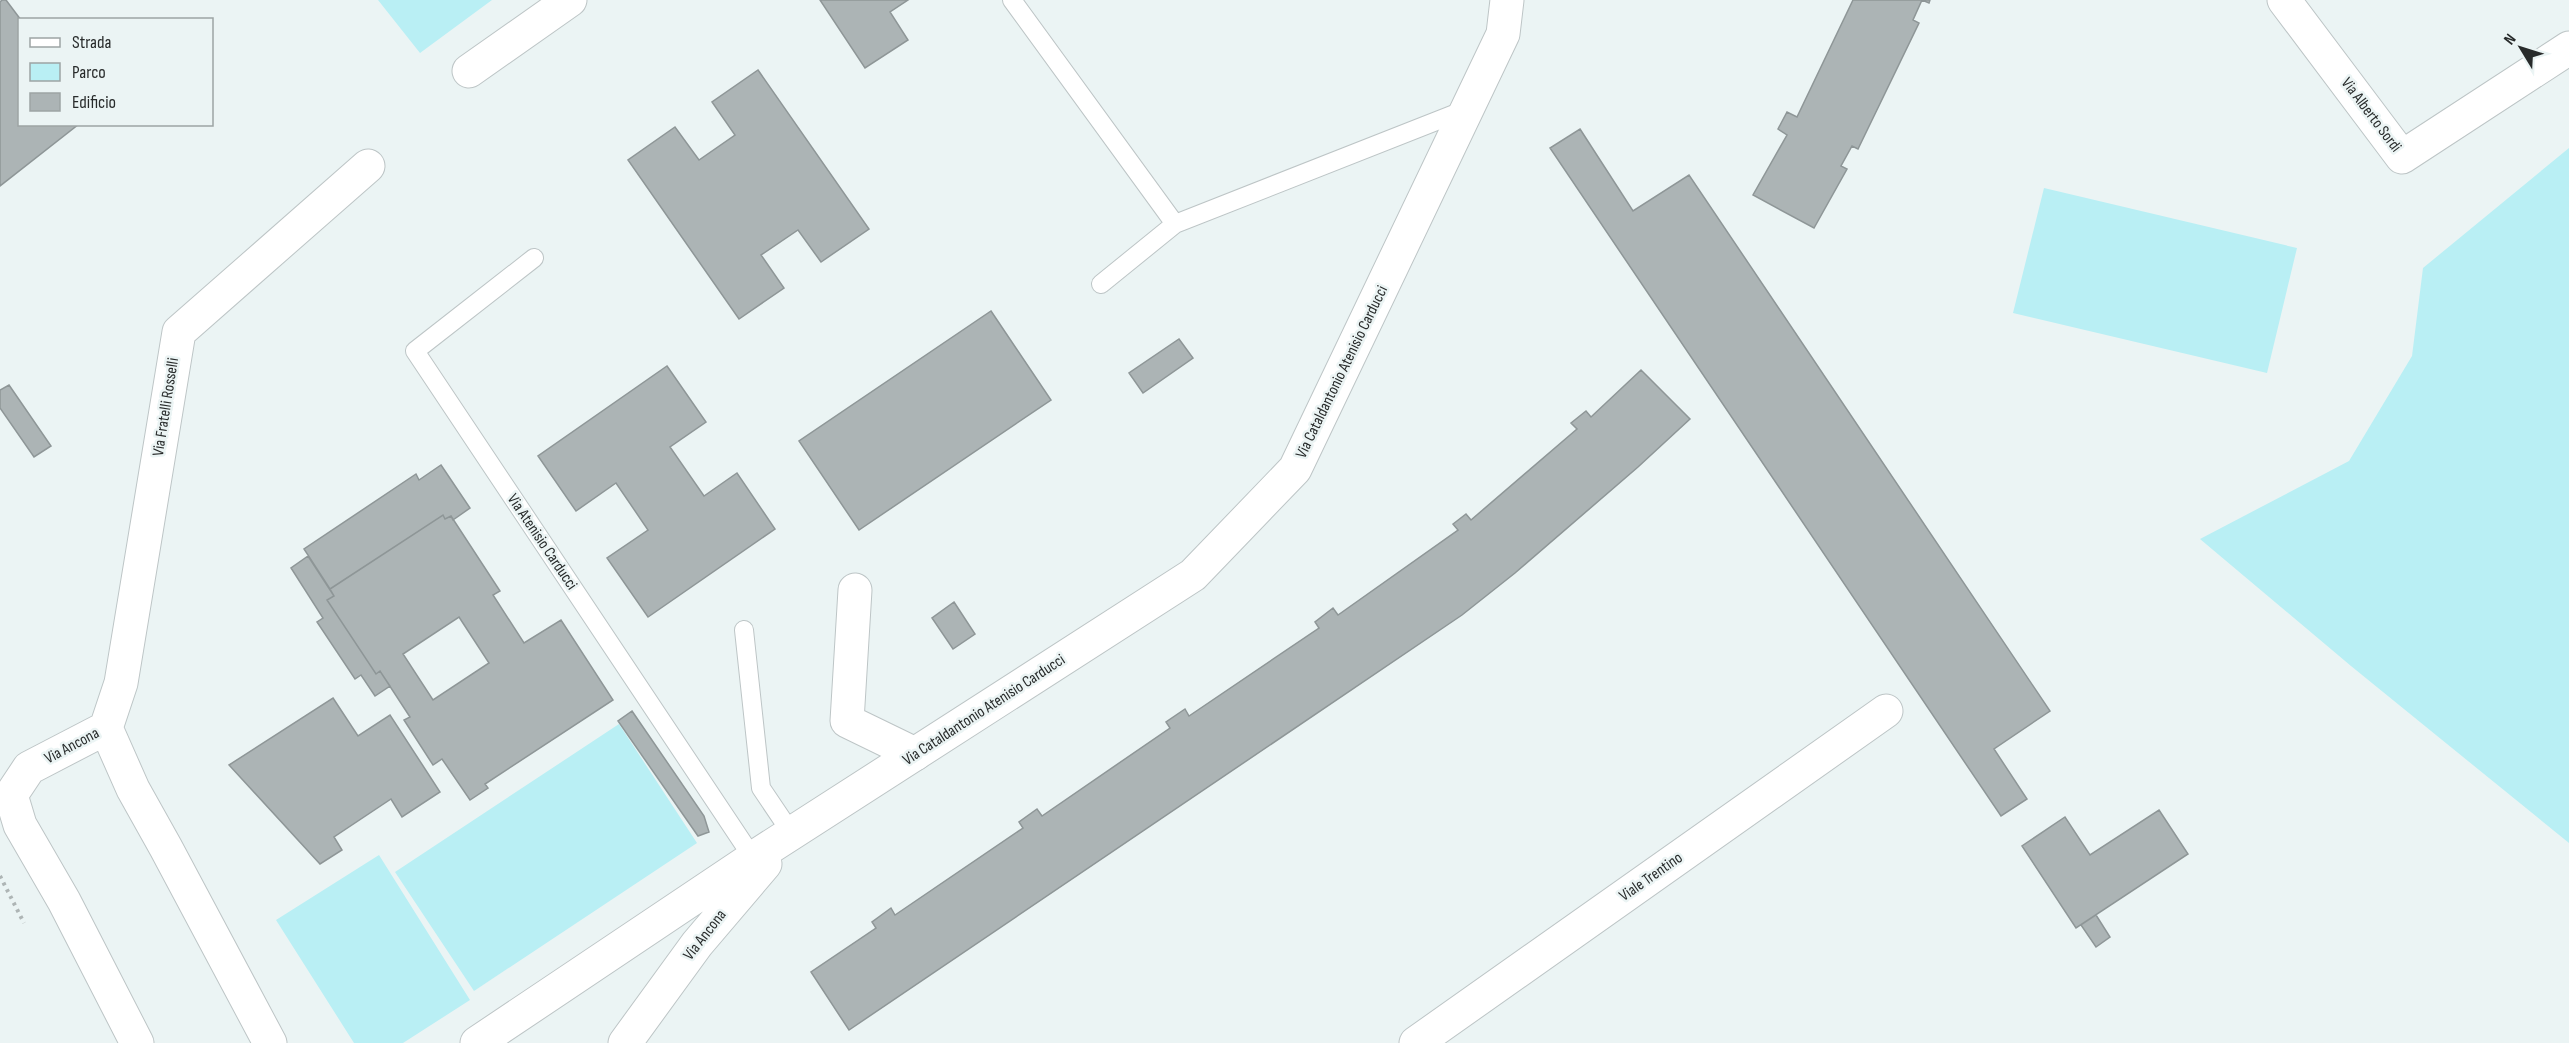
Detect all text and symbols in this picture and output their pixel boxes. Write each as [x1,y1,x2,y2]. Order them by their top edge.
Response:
legend [18,18,213,126]
north arrow [2491,18,2551,78]
text: N [2500,30,2520,49]
text: Strada [72,32,112,53]
text: Parco [72,62,106,83]
street label: Via Alberto Sordi [2337,74,2405,156]
text: Edificio [72,92,116,113]
street label: Via Cataldantonio Atenisio Carducci [1292,283,1392,461]
street label: Via Fratelli Rosselli [149,356,183,458]
street label: Via Atenisio Carducci [503,490,581,594]
street label: Via Cataldantonio Atenisio Carducci [899,650,1069,770]
street label: Via Ancona [42,724,102,768]
street label: Viale Trentino [1616,848,1686,906]
street label: Via Ancona [679,906,731,964]

